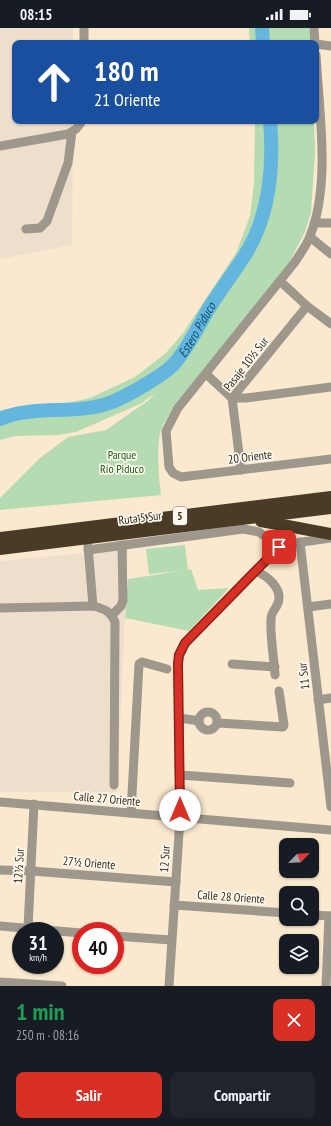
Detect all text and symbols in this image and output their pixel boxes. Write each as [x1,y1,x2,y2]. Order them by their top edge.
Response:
text: 08:15 [20,5,52,24]
text: 180 m [94,52,158,89]
icon: ahead [28,56,80,108]
text: 21 Oriente [94,88,160,111]
water label: Estero Piduco [174,298,220,361]
street label: Pasaje 10½ Sur [220,333,272,394]
street label: 20 Oriente [227,446,273,467]
park label: Parque Río Piduco [100,447,144,476]
street label: Ruta 5 Sur [118,507,163,528]
road number: 5 [173,507,187,525]
pin [262,530,296,564]
icon: arrive [268,536,290,558]
street label: 11 Sur [294,661,313,690]
street label: Calle 27 Oriente [73,788,141,809]
position arrow [159,789,201,831]
north arrow [279,838,319,878]
map controls [279,838,319,974]
street label: 12 Sur [156,844,173,873]
street label: 12½ Sur [10,847,27,884]
street label: 27½ Oriente [62,853,116,872]
button: search [279,886,319,926]
street label: Calle 28 Oriente [197,887,265,906]
speed limit sign: 40 [72,922,124,974]
text: 31 [28,930,48,956]
button: layers [279,934,319,974]
text: km/h [29,951,47,964]
text: 1 min [16,996,64,1027]
button: close [273,999,315,1041]
text: 250 m · 08:16 [16,1027,79,1044]
button: Salir [16,1072,162,1118]
button: Compartir [170,1072,315,1118]

